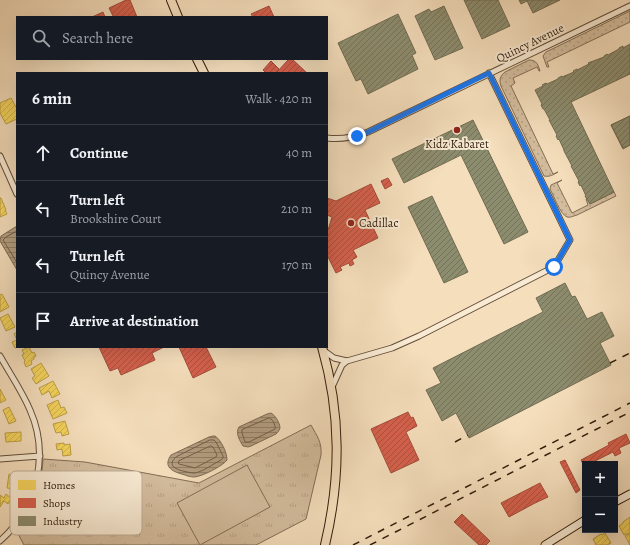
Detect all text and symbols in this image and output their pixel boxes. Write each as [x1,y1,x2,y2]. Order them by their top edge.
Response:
search box [16,16,328,60]
street label: Quincy Avenue [494,20,566,66]
icon: search [30,27,52,49]
text: Search here [62,28,133,48]
text: 6 min [32,87,72,110]
text: Walk · 420 m [245,90,312,107]
marker: Kidz Kabaret [452,125,462,135]
route end [348,127,366,145]
place label: Kidz Kabaret [425,136,489,152]
icon: ahead [32,142,54,164]
text: Continue [70,143,128,163]
text: 40 m [286,144,312,161]
text: Turn left [70,190,125,210]
icon: left [32,198,54,220]
text: 210 m [281,200,312,217]
text: Brookshire Court [70,210,162,227]
place label: Cadillac [359,215,398,231]
marker: Cadillac [346,218,356,228]
text: Turn left [70,246,125,266]
icon: left [32,254,54,276]
text: 170 m [282,256,312,273]
route start [545,258,563,276]
text: Quincy Avenue [70,266,149,283]
icon: arrive [32,310,54,332]
text: Arrive at destination [70,311,199,331]
map controls [582,461,618,533]
button: + [582,461,618,497]
legend [10,471,142,535]
text: Homes [43,478,75,493]
text: Shops [43,496,70,511]
button: − [582,497,618,533]
text: Industry [43,514,82,529]

